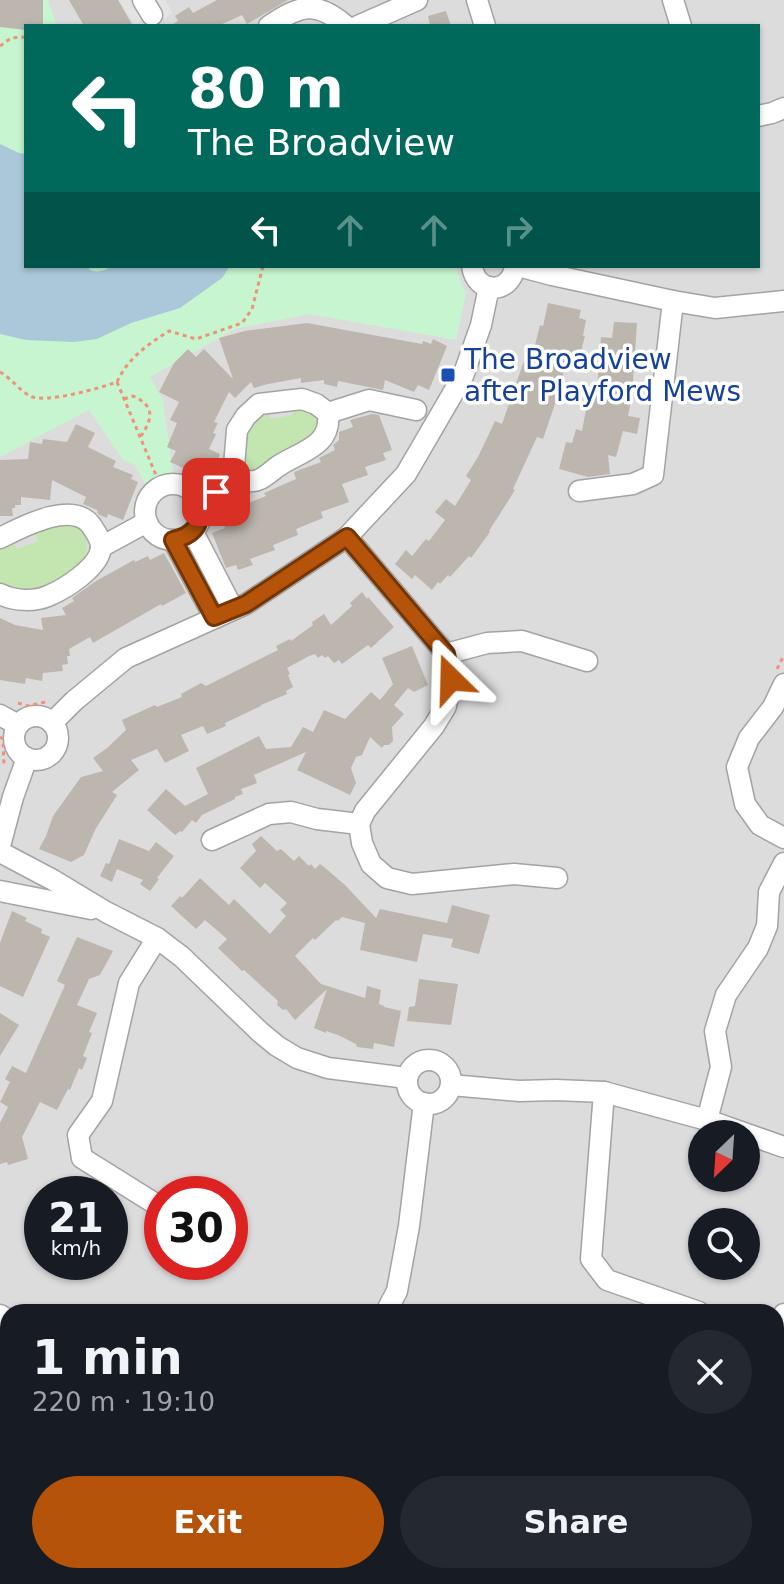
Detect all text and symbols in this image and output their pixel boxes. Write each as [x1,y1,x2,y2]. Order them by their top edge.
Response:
text: 80 m [188,55,344,120]
icon: left [56,56,160,160]
text: The Broadview [188,122,455,163]
icon: left [244,208,288,252]
icon: ahead [328,208,372,252]
icon: ahead [412,208,456,252]
icon: right [496,208,540,252]
place label: The Broadview after Playford Mews [463,343,741,408]
marker: The Broadview after Playford Mews [439,366,457,384]
pin [182,458,250,526]
icon: arrive [194,470,238,514]
position arrow [409,637,493,721]
north arrow [688,1120,760,1192]
map controls [688,1120,760,1280]
speed limit sign: 30 [144,1176,248,1280]
text: 21 [48,1195,104,1241]
button: search [688,1208,760,1280]
text: km/h [51,1236,101,1260]
text: 1 min [32,1329,183,1385]
button: close [668,1330,752,1414]
text: 220 m · 19:10 [32,1387,215,1417]
button: Exit [32,1476,384,1568]
button: Share [400,1476,752,1568]

